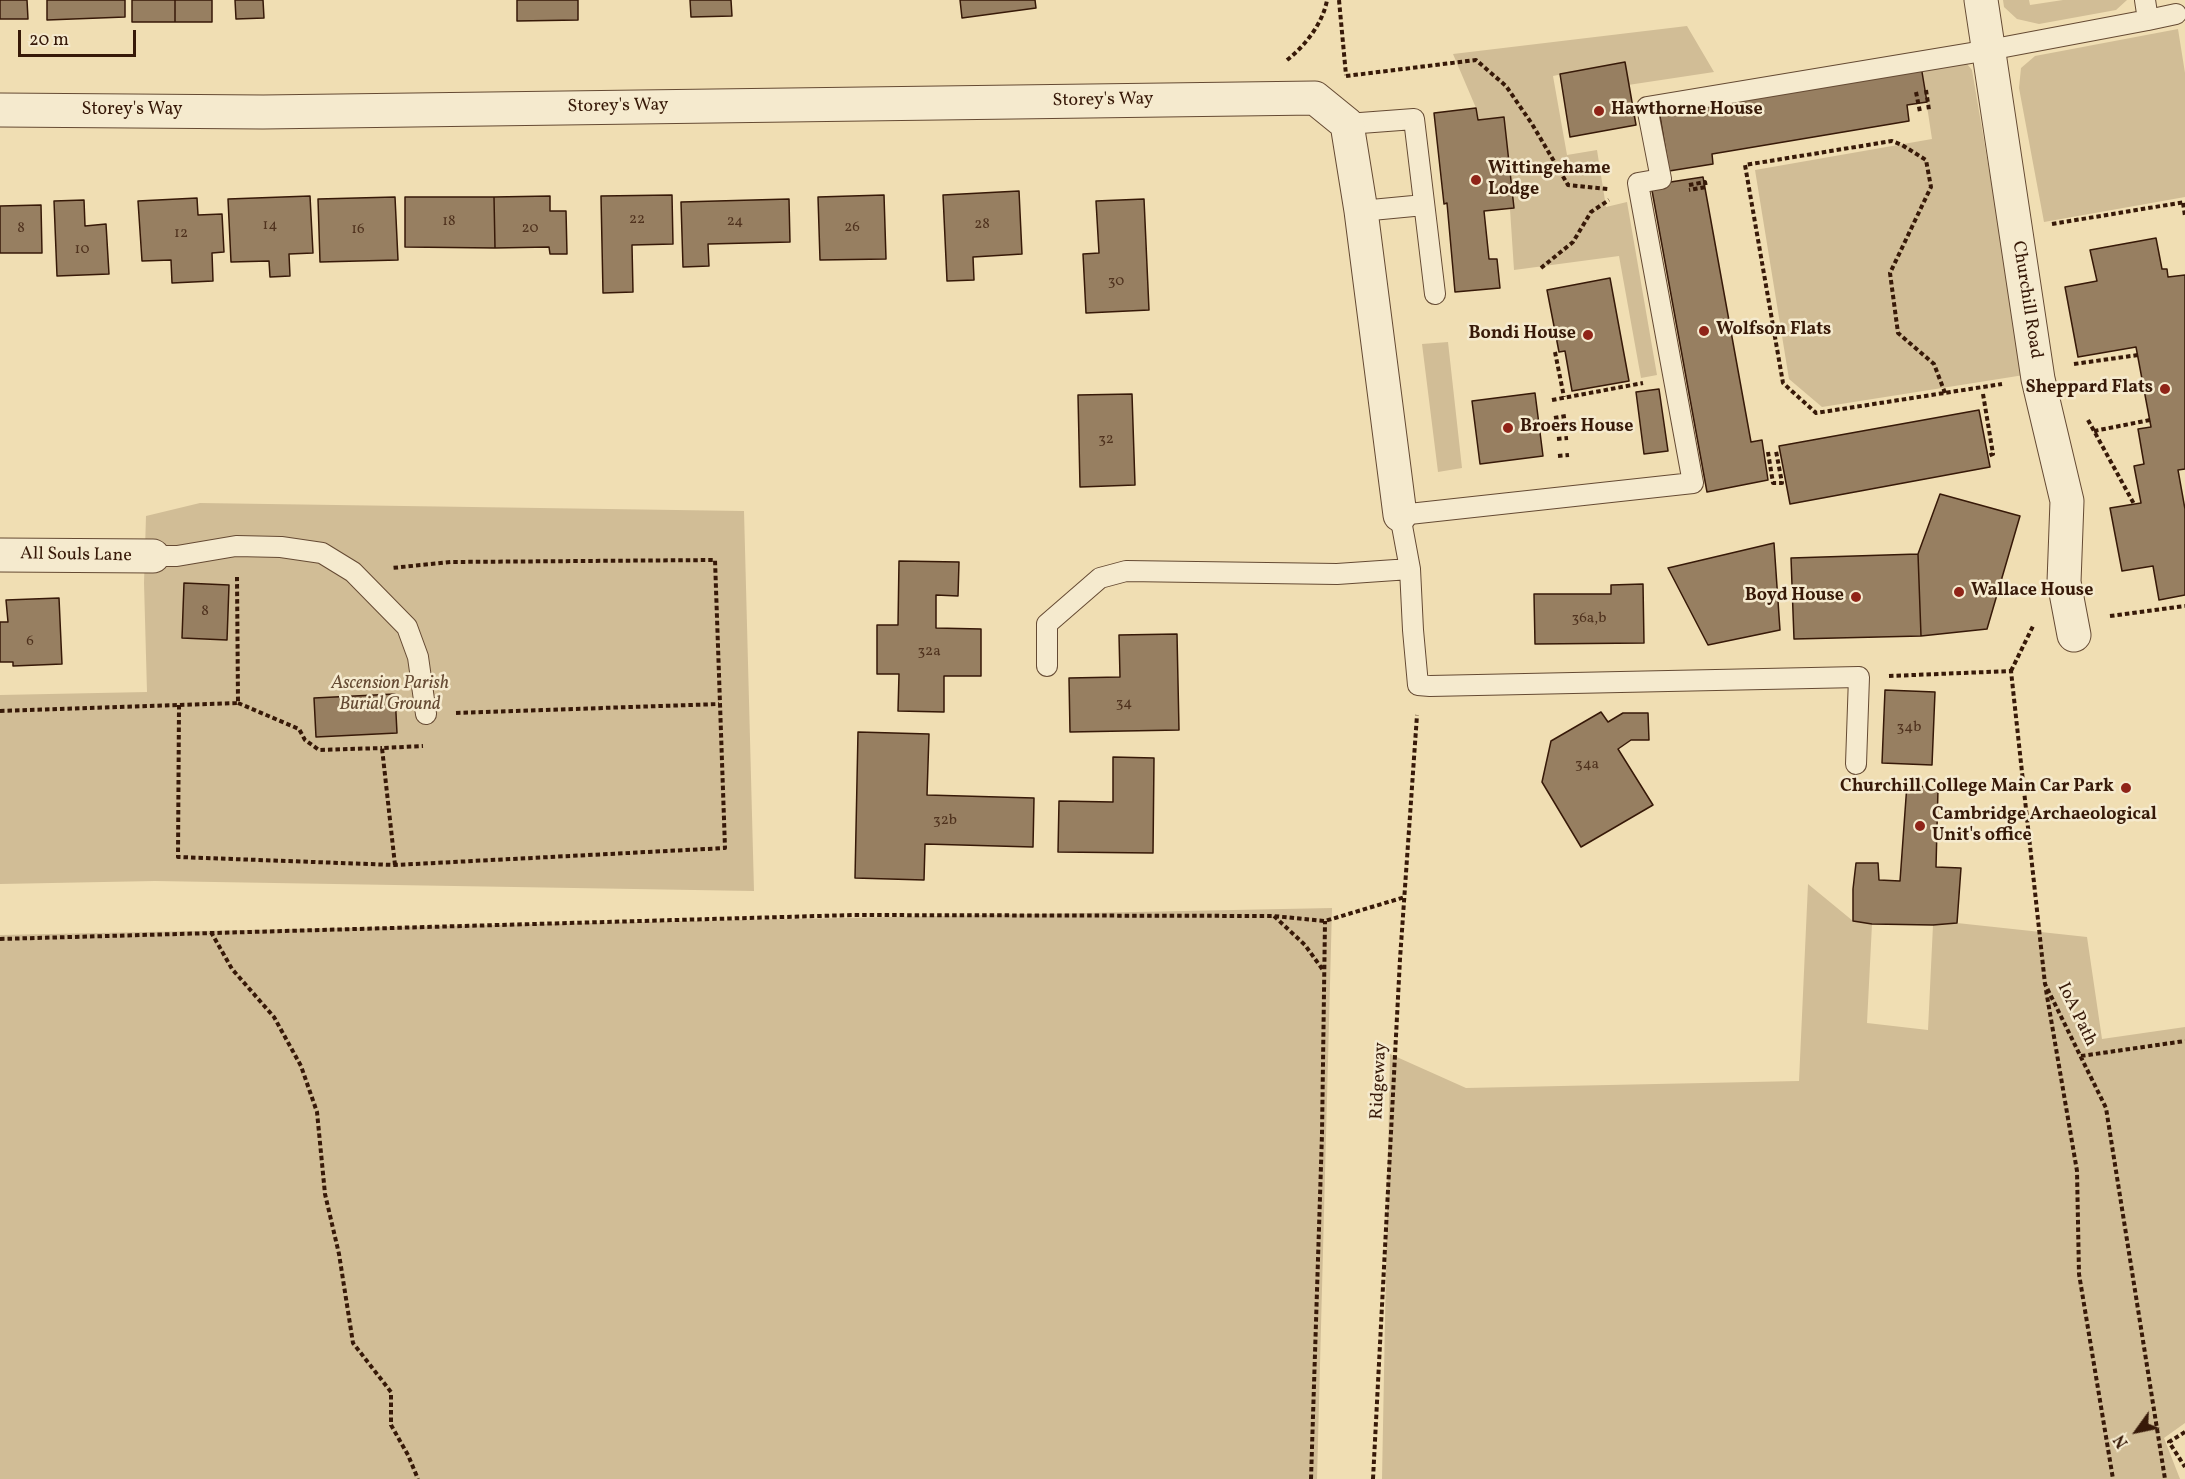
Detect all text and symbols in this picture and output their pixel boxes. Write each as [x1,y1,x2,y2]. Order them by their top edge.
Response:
scale bar [21,18,140,56]
text: 20 m [29,28,69,53]
street label: Storey's Way [1052,89,1154,113]
street label: Storey's Way [567,95,669,119]
street label: Storey's Way [81,100,183,122]
place label: Hawthorne House [1611,100,1763,122]
marker: Hawthorne House [1592,104,1606,118]
place label: Wittingehame Lodge [1488,159,1610,201]
marker: Wittingehame Lodge [1469,173,1483,187]
house number: 22 [629,211,645,229]
house number: 18 [442,213,456,231]
house number: 24 [727,213,743,231]
house number: 28 [974,216,990,234]
house number: 14 [263,217,277,235]
house number: 26 [844,219,860,237]
house number: 8 [17,220,25,238]
house number: 20 [522,220,538,238]
house number: 16 [351,221,365,239]
house number: 12 [174,225,188,243]
street label: Churchill Road [2006,240,2046,360]
house number: 10 [75,241,89,259]
house number: 30 [1108,273,1124,291]
place label: Wolfson Flats [1716,320,1831,342]
place label: Bondi House [1468,324,1576,346]
marker: Wolfson Flats [1697,324,1711,338]
marker: Bondi House [1581,328,1595,342]
place label: Sheppard Flats [2025,378,2153,400]
marker: Sheppard Flats [2158,382,2172,396]
place label: Broers House [1520,417,1633,439]
marker: Broers House [1501,421,1515,435]
house number: 32 [1098,431,1114,449]
street label: All Souls Lane [20,544,132,568]
place label: Wallace House [1971,581,2093,603]
marker: Wallace House [1952,585,1966,599]
place label: Boyd House [1745,586,1844,608]
marker: Boyd House [1849,590,1863,604]
house number: 8 [201,603,209,621]
house number: 36a,b [1572,610,1606,628]
house number: 6 [26,633,34,651]
house number: 32a [917,643,941,661]
park label: Ascension Parish Burial Ground [331,674,449,716]
house number: 34 [1116,695,1132,713]
house number: 34b [1897,719,1921,737]
house number: 34a [1575,756,1599,774]
place label: Churchill College Main Car Park [1840,777,2114,799]
marker: Churchill College Main Car Park [2119,781,2133,795]
place label: Cambridge Archaeological Unit's office [1932,805,2157,848]
house number: 32b [933,812,957,830]
marker: Cambridge Archaeological Unit's office [1913,819,1927,833]
street label: IoA Path [2051,980,2101,1050]
street label: Ridgeway [1367,1042,1393,1120]
north arrow [2107,1401,2167,1461]
text: N [2110,1430,2134,1452]

